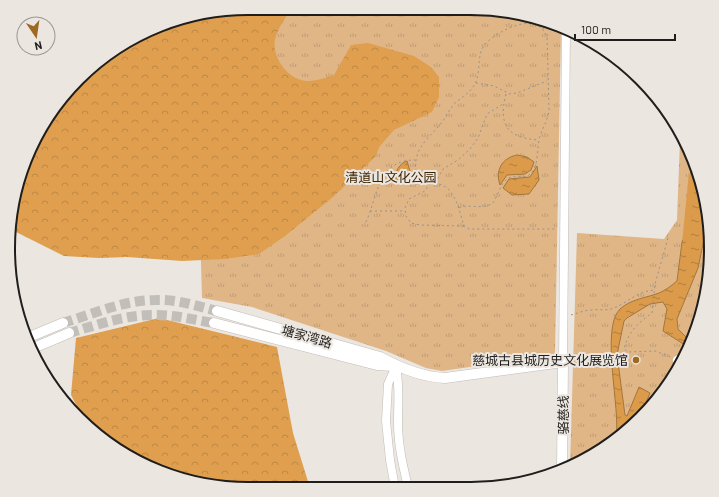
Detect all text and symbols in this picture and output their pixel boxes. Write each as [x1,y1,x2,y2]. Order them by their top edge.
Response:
north arrow [16,16,56,56]
scale bar [575,16,675,42]
text: 100 m [581,22,611,36]
text: N [33,39,43,53]
park label: 清道山文化公园 [345,169,437,185]
street label: 塘家湾路 [280,321,334,351]
place label: 慈城古县城历史文化展览馆 [472,352,628,368]
marker: 慈城古县城历史文化展览馆 [631,355,641,365]
street label: 骆慈线 [555,395,571,435]

